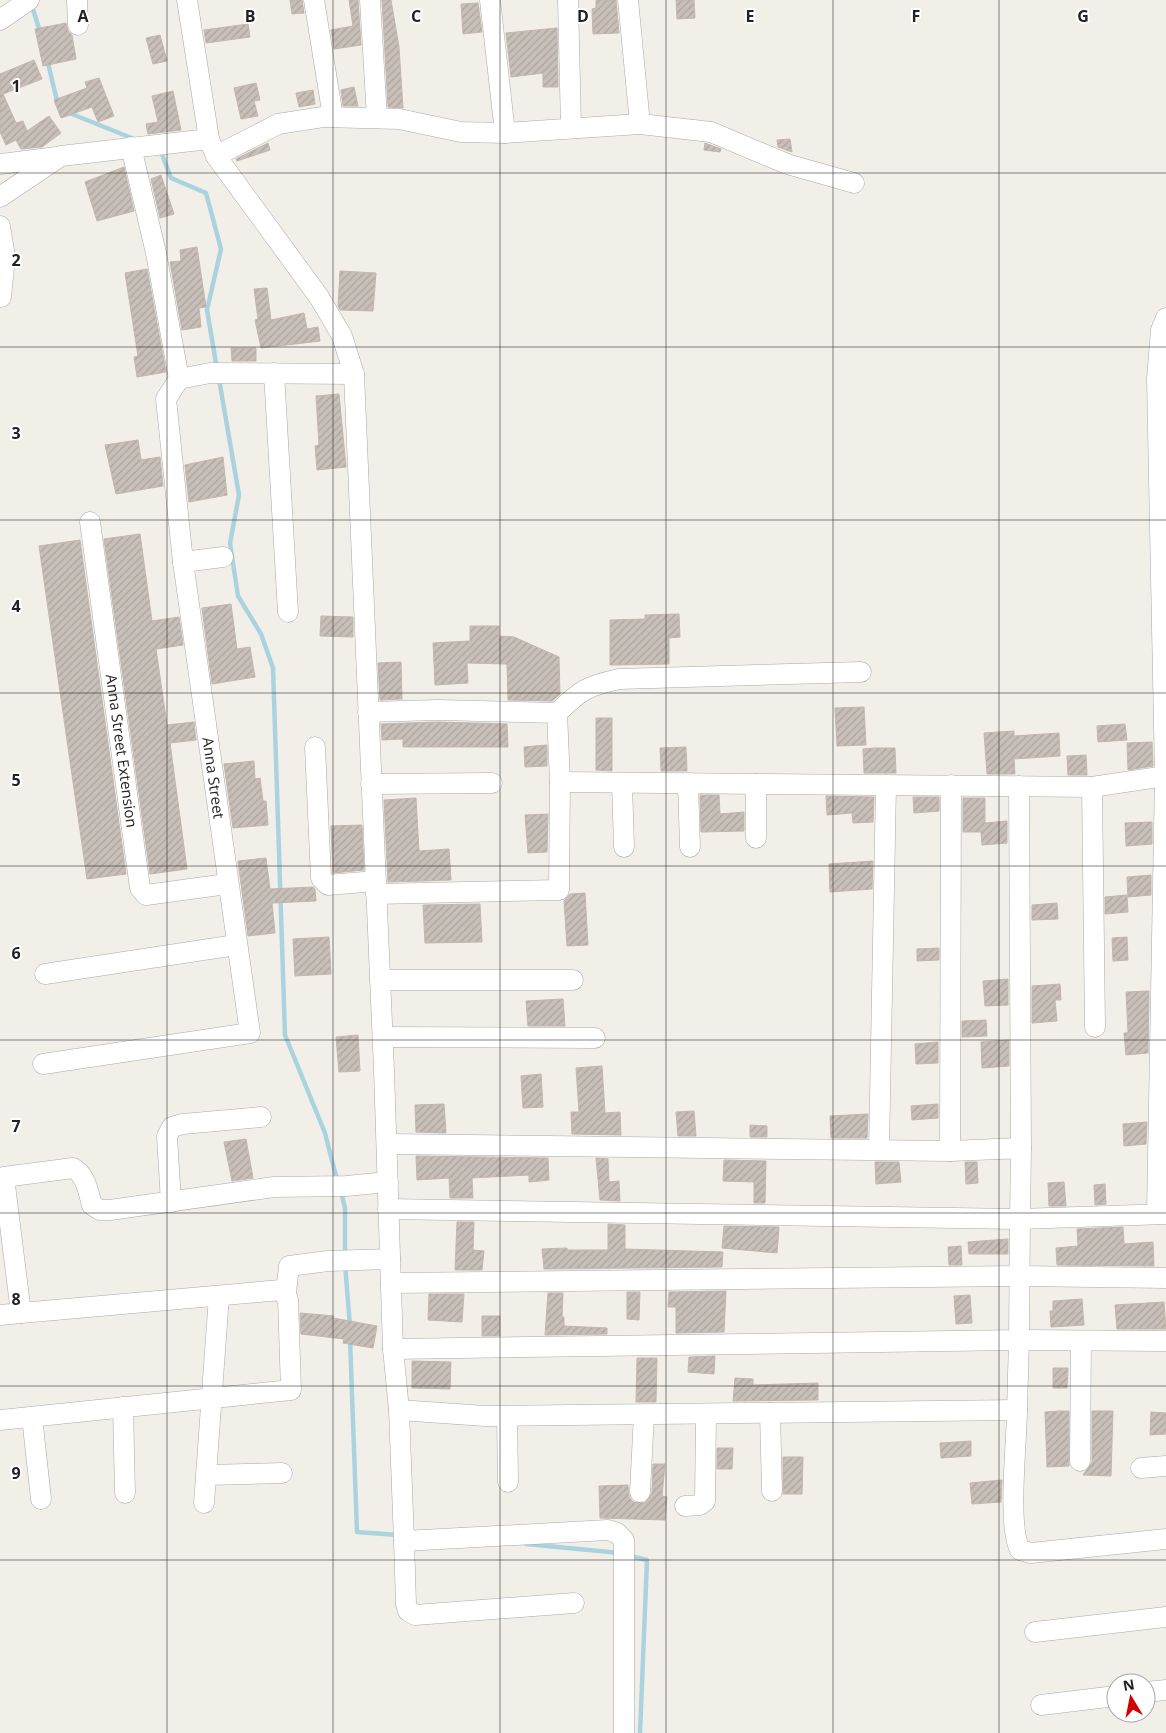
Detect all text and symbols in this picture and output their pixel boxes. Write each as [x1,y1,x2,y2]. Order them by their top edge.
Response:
text: A [77,5,89,27]
text: B [245,5,255,27]
text: C [411,5,421,27]
text: D [577,5,589,27]
text: E [746,5,755,27]
text: F [912,5,920,27]
text: G [1077,5,1089,27]
text: 1 [11,75,21,97]
text: 2 [11,249,21,271]
text: 3 [11,422,21,444]
text: 4 [11,595,21,617]
street label: Anna Street Extension [102,673,143,829]
street label: Anna Street [198,736,230,820]
text: 5 [11,769,21,791]
text: 6 [11,942,21,964]
text: 7 [11,1115,21,1137]
text: 8 [11,1288,21,1310]
text: 9 [11,1462,21,1484]
north arrow [1106,1673,1156,1723]
text: N [1121,1674,1136,1695]

